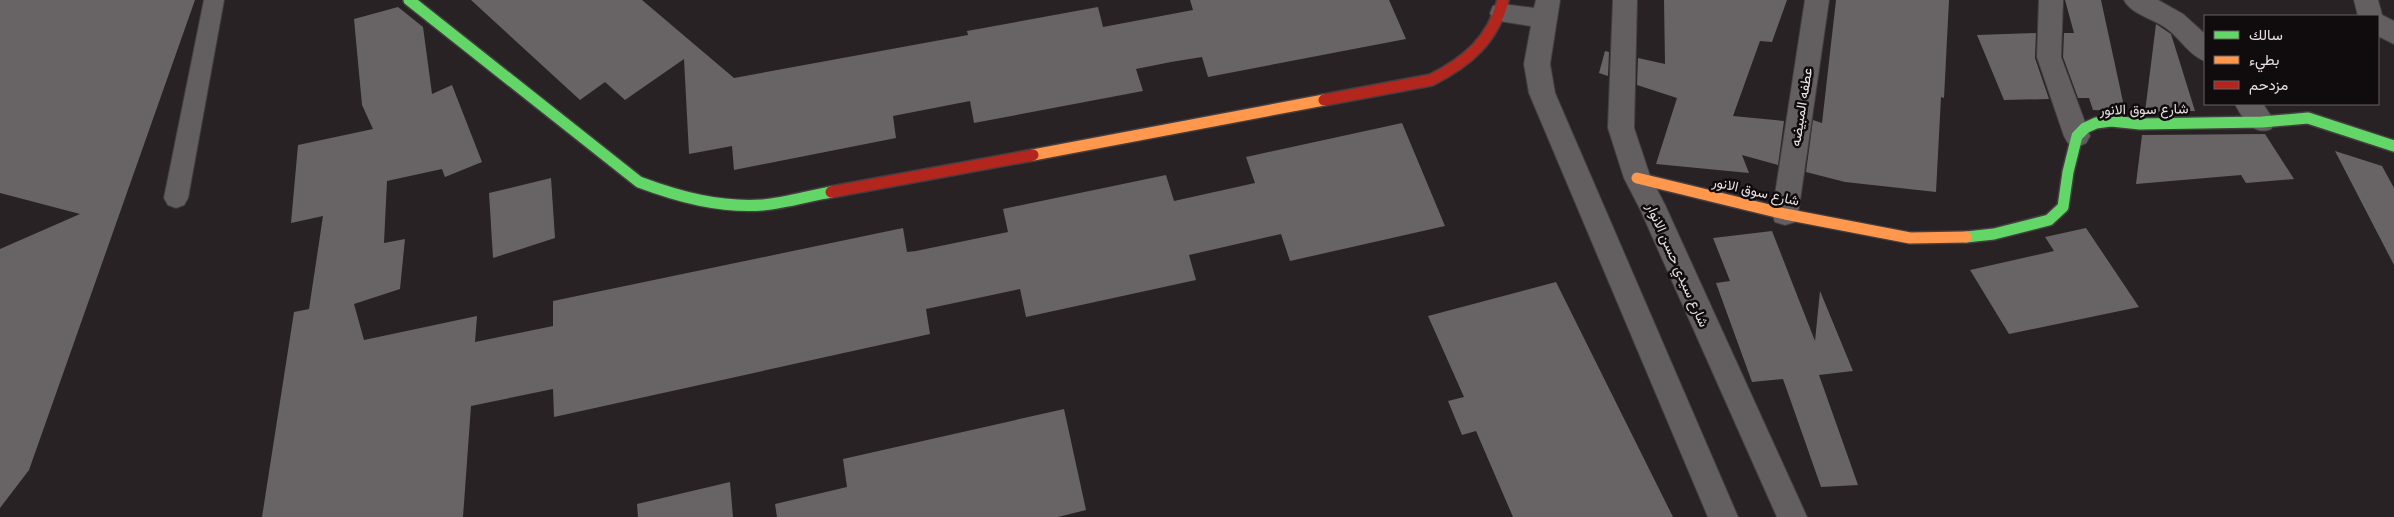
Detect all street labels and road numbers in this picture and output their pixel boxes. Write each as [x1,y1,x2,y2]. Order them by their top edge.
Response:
street label: عطفه المبيضه [1787,67,1816,148]
street label: شارع سوق الانور [2098,100,2189,121]
street label: شارع سوق الانور [1709,173,1801,212]
street label: شارع سيدي حسن الانوار [1639,200,1712,331]

